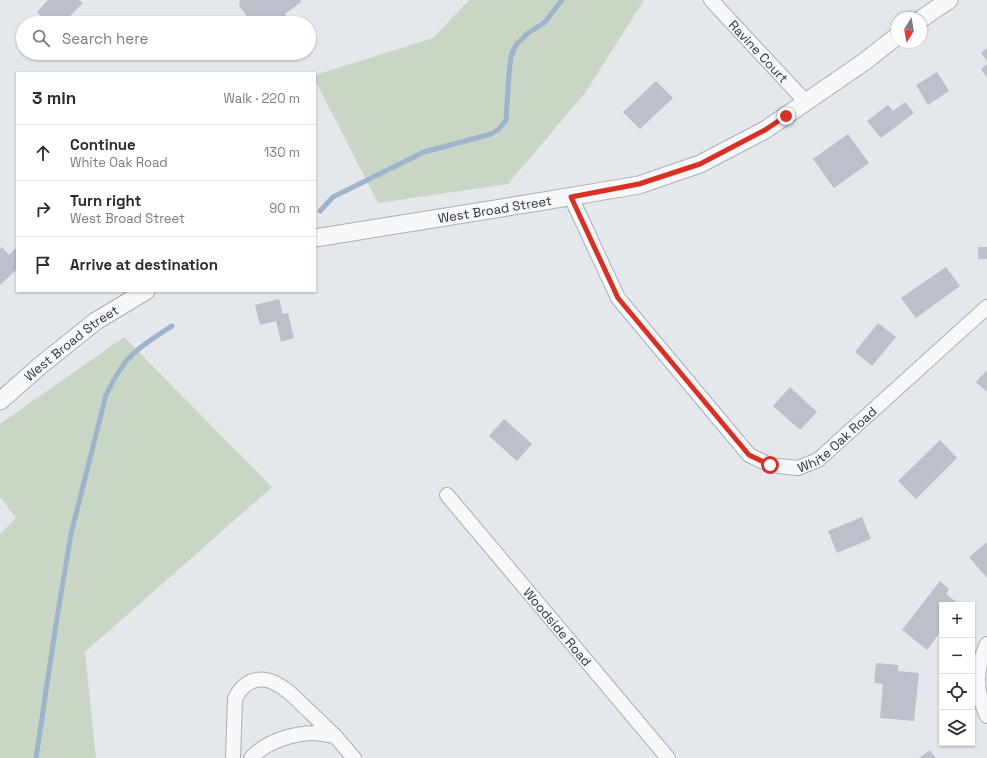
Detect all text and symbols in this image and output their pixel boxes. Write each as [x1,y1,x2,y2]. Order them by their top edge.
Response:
north arrow [891,12,927,48]
search box [16,16,316,60]
street label: Ravine Court [725,16,792,86]
icon: search [30,27,52,49]
text: Search here [62,29,148,48]
text: 3 min [32,87,76,109]
text: Walk · 220 m [223,90,300,107]
route end [777,107,795,125]
text: Continue [70,135,136,154]
icon: ahead [32,142,54,164]
text: 130 m [264,144,300,161]
text: White Oak Road [70,154,168,171]
text: Turn right [70,191,141,210]
street label: West Broad Street [437,191,553,227]
icon: right [32,198,54,220]
text: 90 m [269,200,300,217]
text: West Broad Street [70,210,185,227]
icon: arrive [32,254,54,276]
text: Arrive at destination [70,255,218,274]
street label: West Broad Street [20,301,121,385]
street label: White Oak Road [795,403,880,476]
route start [761,456,779,474]
street label: Woodside Road [520,584,595,669]
map controls [939,602,975,746]
button: + [939,602,975,638]
button: − [939,638,975,674]
button: locate [939,674,975,710]
button: layers [939,710,975,746]

